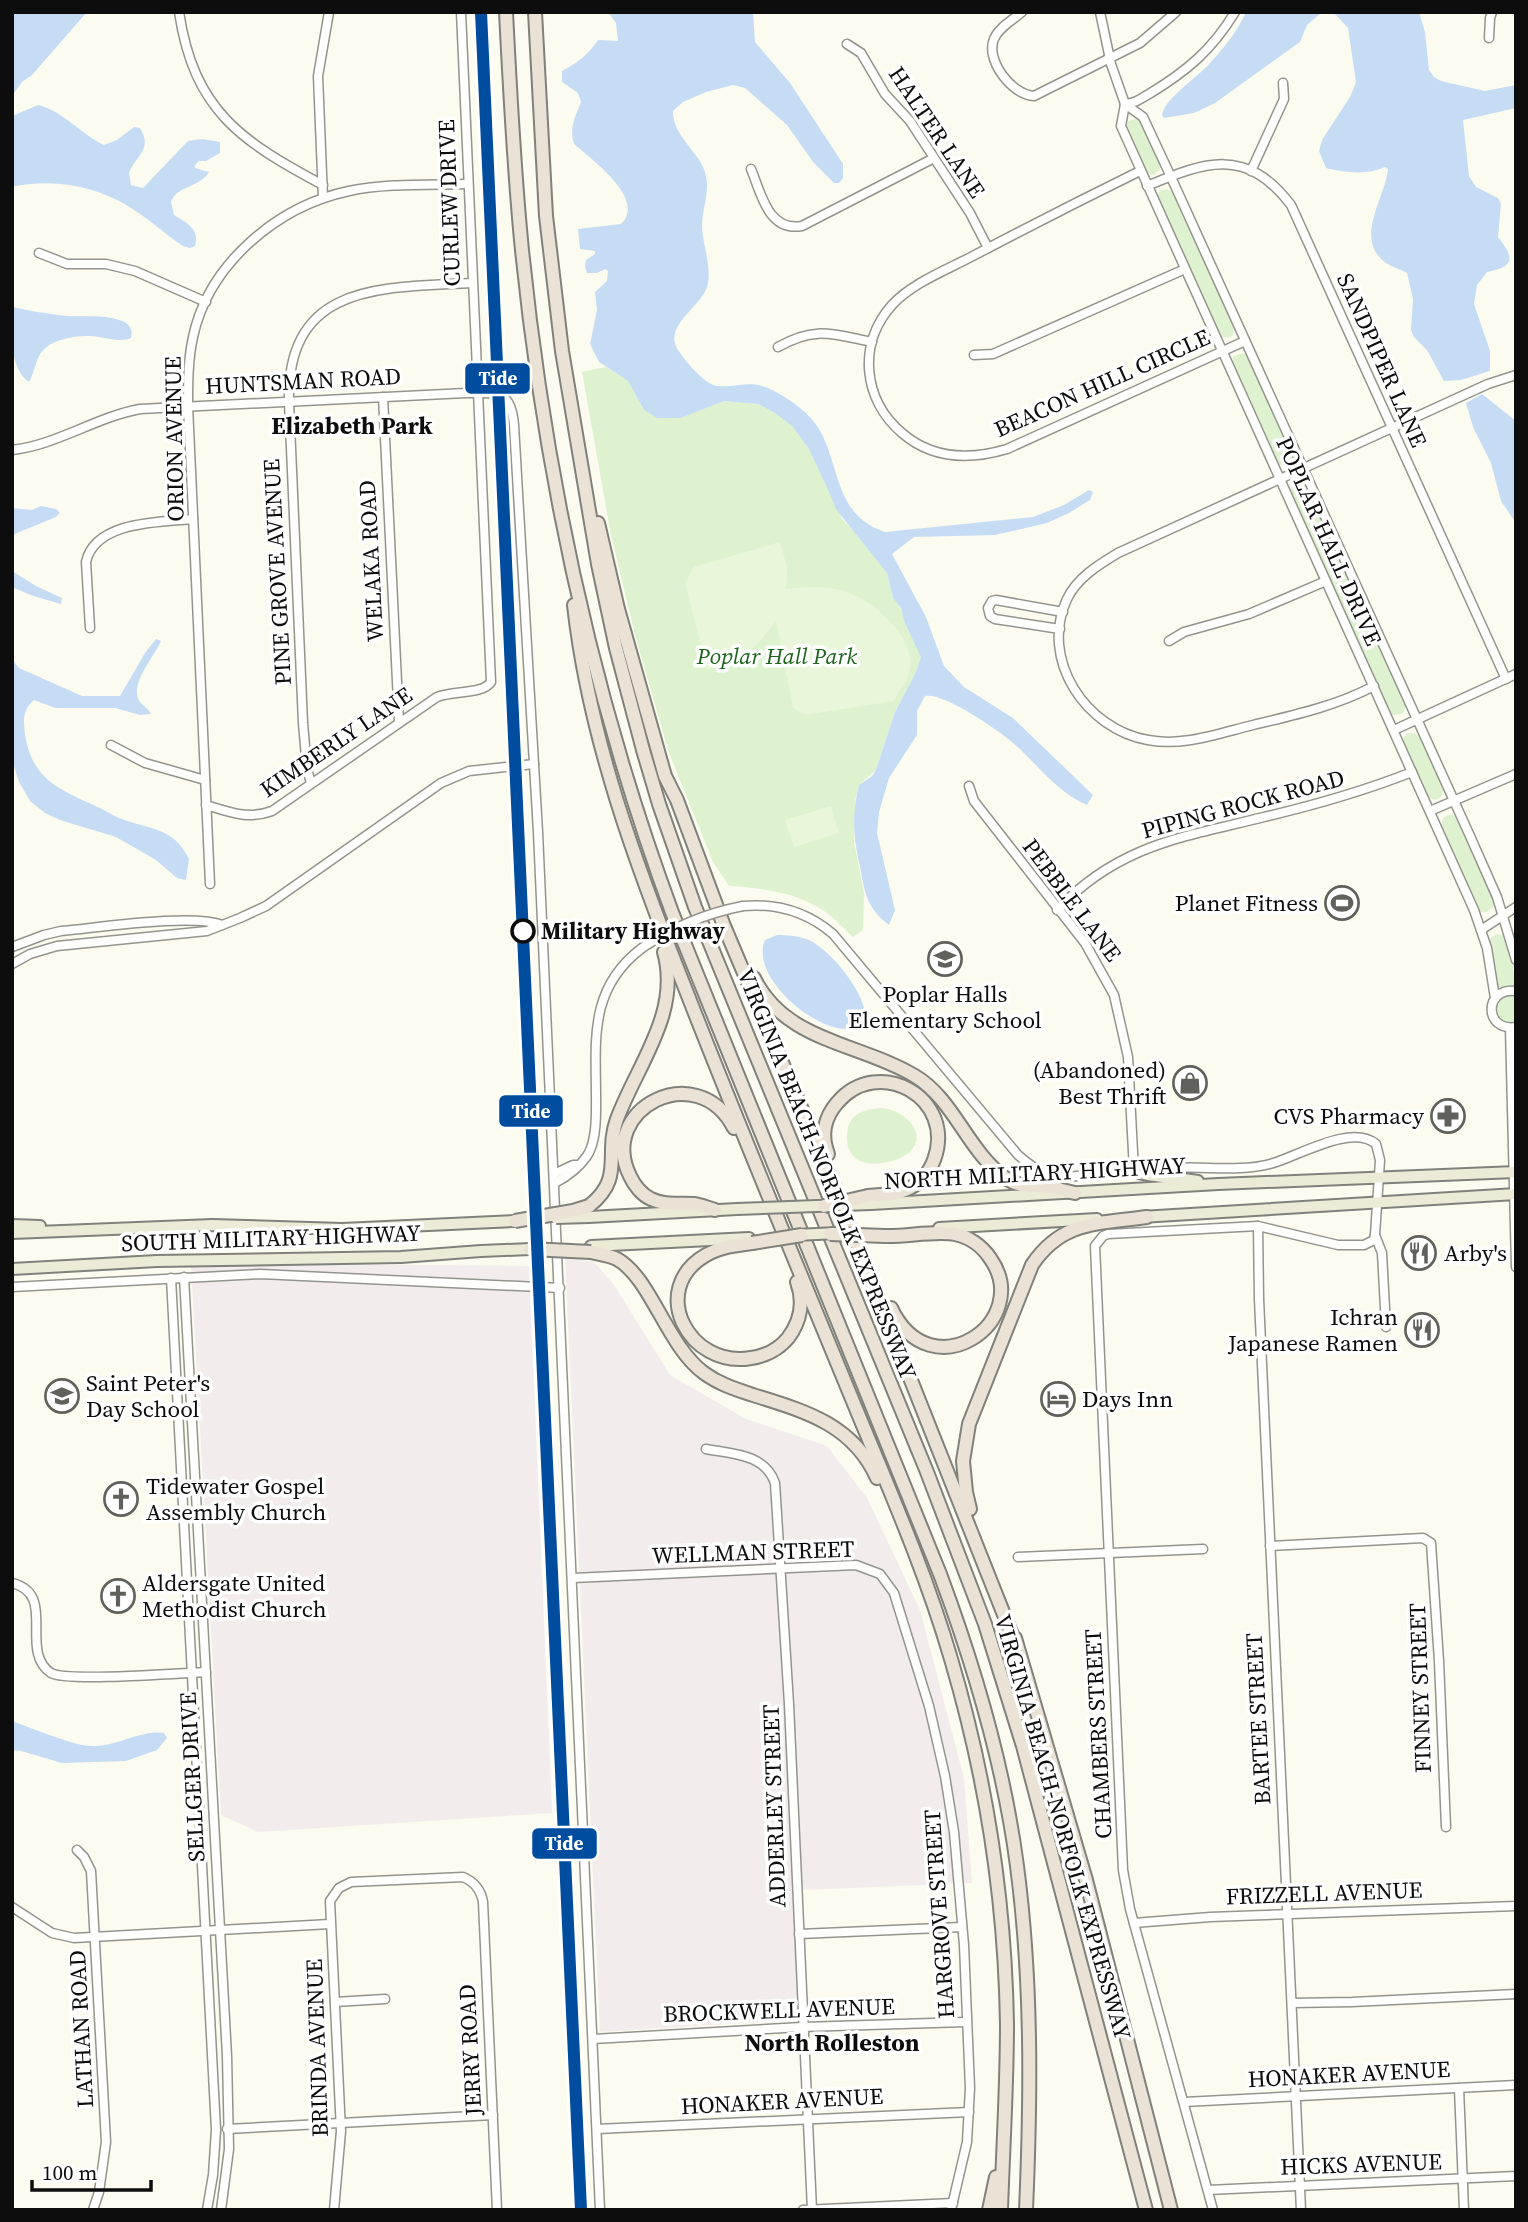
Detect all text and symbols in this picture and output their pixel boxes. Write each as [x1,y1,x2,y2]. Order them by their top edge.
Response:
street label: HALTER LANE [881,60,993,204]
street label: CURLEW DRIVE [430,119,468,287]
street label: SANDPIPER LANE [1329,268,1435,452]
street label: BEACON HILL CIRCLE [989,321,1215,445]
street label: ORION AVENUE [157,356,191,522]
street label: HUNTSMAN ROAD [204,360,402,402]
line badge: Tide [464,362,531,395]
text: Tide [479,365,518,391]
district label: Elizabeth Park [271,409,433,442]
street label: POPLAR HALL DRIVE [1268,431,1390,651]
street label: PINE GROVE AVENUE [255,458,299,686]
street label: WELAKA ROAD [351,479,391,643]
park label: Poplar Hall Park [696,640,857,672]
street label: KIMBERLY LANE [254,679,418,805]
street label: PIPING ROCK ROAD [1138,762,1348,846]
street label: PEBBLE LANE [1015,832,1129,968]
sports icon: Planet Fitness [1323,884,1361,922]
place label: Planet Fitness [1175,887,1318,919]
place label: Military Highway [541,915,725,947]
marker: Military Highway [511,919,535,943]
school or university icon: Poplar Halls Elementary School [926,940,964,978]
street label: VIRGINIA BEACH-NORFOLK EXPRESSWAY [730,964,925,1385]
place label: Poplar Halls Elementary School [848,978,1042,1036]
place label: (Abandoned) Best Thrift [1033,1054,1166,1112]
shop icon: (Abandoned) Best Thrift [1171,1064,1209,1102]
line badge: Tide [498,1094,564,1128]
pharmacy icon: CVS Pharmacy [1429,1097,1467,1135]
text: Tide [512,1098,551,1124]
place label: CVS Pharmacy [1273,1100,1424,1132]
street label: NORTH MILITARY HIGHWAY [883,1149,1187,1197]
street label: SOUTH MILITARY HIGHWAY [121,1217,422,1259]
restaurant icon: Arby's [1400,1234,1438,1272]
place label: Arby's [1444,1237,1507,1269]
place label: Ichran Japanese Ramen [1227,1301,1398,1359]
restaurant icon: Ichran Japanese Ramen [1403,1311,1441,1349]
place label: Saint Peter's Day School [86,1367,210,1425]
school or university icon: Saint Peter's Day School [43,1377,81,1415]
hotel icon: Days Inn [1039,1380,1077,1418]
place label: Days Inn [1082,1383,1173,1415]
place label: Tidewater Gospel Assembly Church [146,1470,327,1528]
church icon: Tidewater Gospel Assembly Church [102,1480,140,1518]
street label: WELLMAN STREET [651,1532,855,1572]
place label: Aldersgate United Methodist Church [142,1567,327,1625]
church icon: Aldersgate United Methodist Church [99,1577,137,1615]
street label: FINNEY STREET [1401,1602,1439,1774]
street label: VIRGINIA BEACH-NORFOLK EXPRESSWAY [987,1611,1139,2044]
street label: CHAMBERS STREET [1077,1628,1119,1840]
street label: BARTEE STREET [1238,1632,1278,1806]
street label: SELLGER DRIVE [172,1691,212,1863]
street label: ADDERLEY STREET [754,1704,794,1908]
street label: HARGROVE STREET [916,1808,962,2020]
line badge: Tide [531,1827,598,1860]
text: Tide [545,1830,584,1856]
street label: FRIZZELL AVENUE [1225,1874,1423,1912]
street label: LATHAN ROAD [61,1949,101,2109]
street label: BRINDA AVENUE [298,1958,336,2138]
street label: JERRY ROAD [451,1983,489,2118]
street label: BROCKWELL AVENUE [663,1990,895,2030]
district label: North Rolleston [744,2026,920,2059]
street label: HONAKER AVENUE [1247,2053,1451,2095]
street label: HONAKER AVENUE [680,2080,884,2122]
street label: HICKS AVENUE [1280,2145,1443,2183]
scale bar [32,2148,150,2192]
text: 100 m [42,2158,97,2187]

